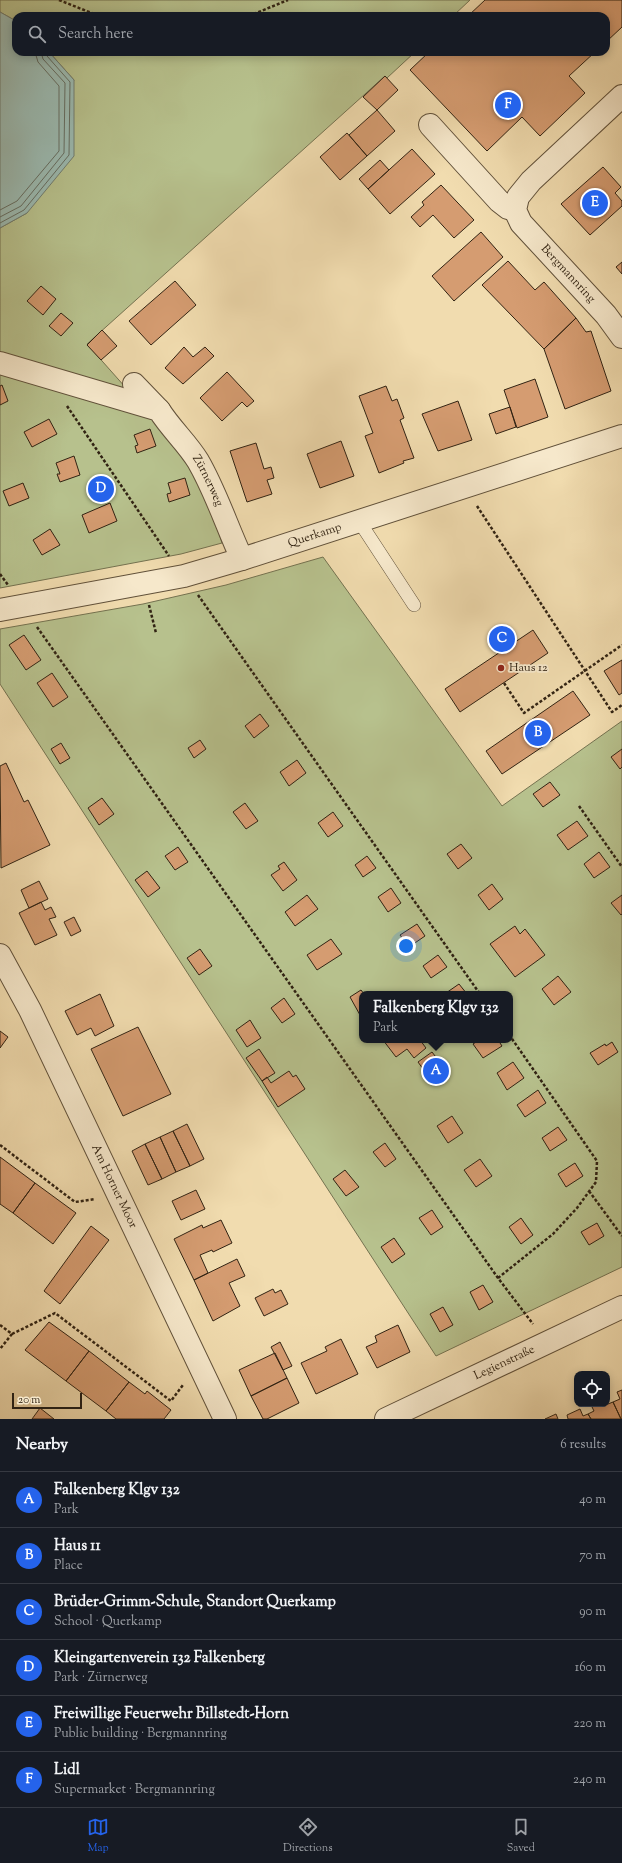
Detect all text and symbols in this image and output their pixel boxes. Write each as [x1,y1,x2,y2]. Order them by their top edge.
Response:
search box [12,12,610,56]
icon: search [26,23,48,45]
text: Search here [58,24,133,45]
pin: F [495,90,521,120]
pin: E [582,188,608,218]
street label: Bergmannring [536,241,600,307]
street label: Zürnerweg [187,451,228,509]
pin: D [88,474,114,504]
street label: Querkamp [285,518,344,553]
pin: C [489,624,515,654]
place label: Haus 12 [509,659,548,677]
marker: Haus 12 [496,663,506,673]
pin: B [525,718,551,748]
your location [396,936,416,956]
popup [359,991,513,1043]
text: Falkenberg Klgv 132 [373,998,499,1019]
text: Park [373,1019,398,1037]
pin: A [423,1056,449,1086]
street label: Am Horner Moor [86,1141,142,1232]
street label: Legienstraße [471,1340,538,1385]
map controls [574,1371,610,1407]
button: locate [574,1371,610,1407]
scale bar [12,1391,82,1410]
text: 20 m [18,1392,40,1408]
text: Nearby [16,1433,68,1457]
text: 6 results [560,1436,606,1454]
text: Falkenberg Klgv 132 [54,1480,180,1501]
text: A [24,1491,34,1509]
text: 40 m [579,1491,606,1509]
text: Park [54,1501,79,1519]
text: Haus 11 [54,1536,101,1557]
text: B [25,1547,33,1565]
text: 70 m [579,1547,606,1565]
text: Place [54,1557,83,1575]
text: Brüder-Grimm-Schule, Standort Querkamp [54,1592,336,1613]
text: C [24,1603,34,1621]
text: 90 m [579,1603,606,1621]
text: School · Querkamp [54,1613,162,1631]
text: Kleingartenverein 132 Falkenberg [54,1648,265,1669]
text: D [24,1659,34,1677]
text: 160 m [575,1659,606,1677]
text: Park · Zürnerweg [54,1669,148,1687]
text: Freiwillige Feuerwehr Billstedt-Horn [54,1704,289,1725]
text: E [25,1715,33,1733]
text: 220 m [573,1715,606,1733]
text: Public building · Bergmannring [54,1725,227,1743]
text: Lidl [54,1760,80,1781]
text: F [25,1771,33,1789]
text: 240 m [573,1771,606,1789]
text: Supermarket · Bergmannring [54,1781,215,1799]
tab: Map [87,1816,109,1856]
tab: Directions [283,1816,333,1856]
tab: Saved [507,1816,535,1856]

